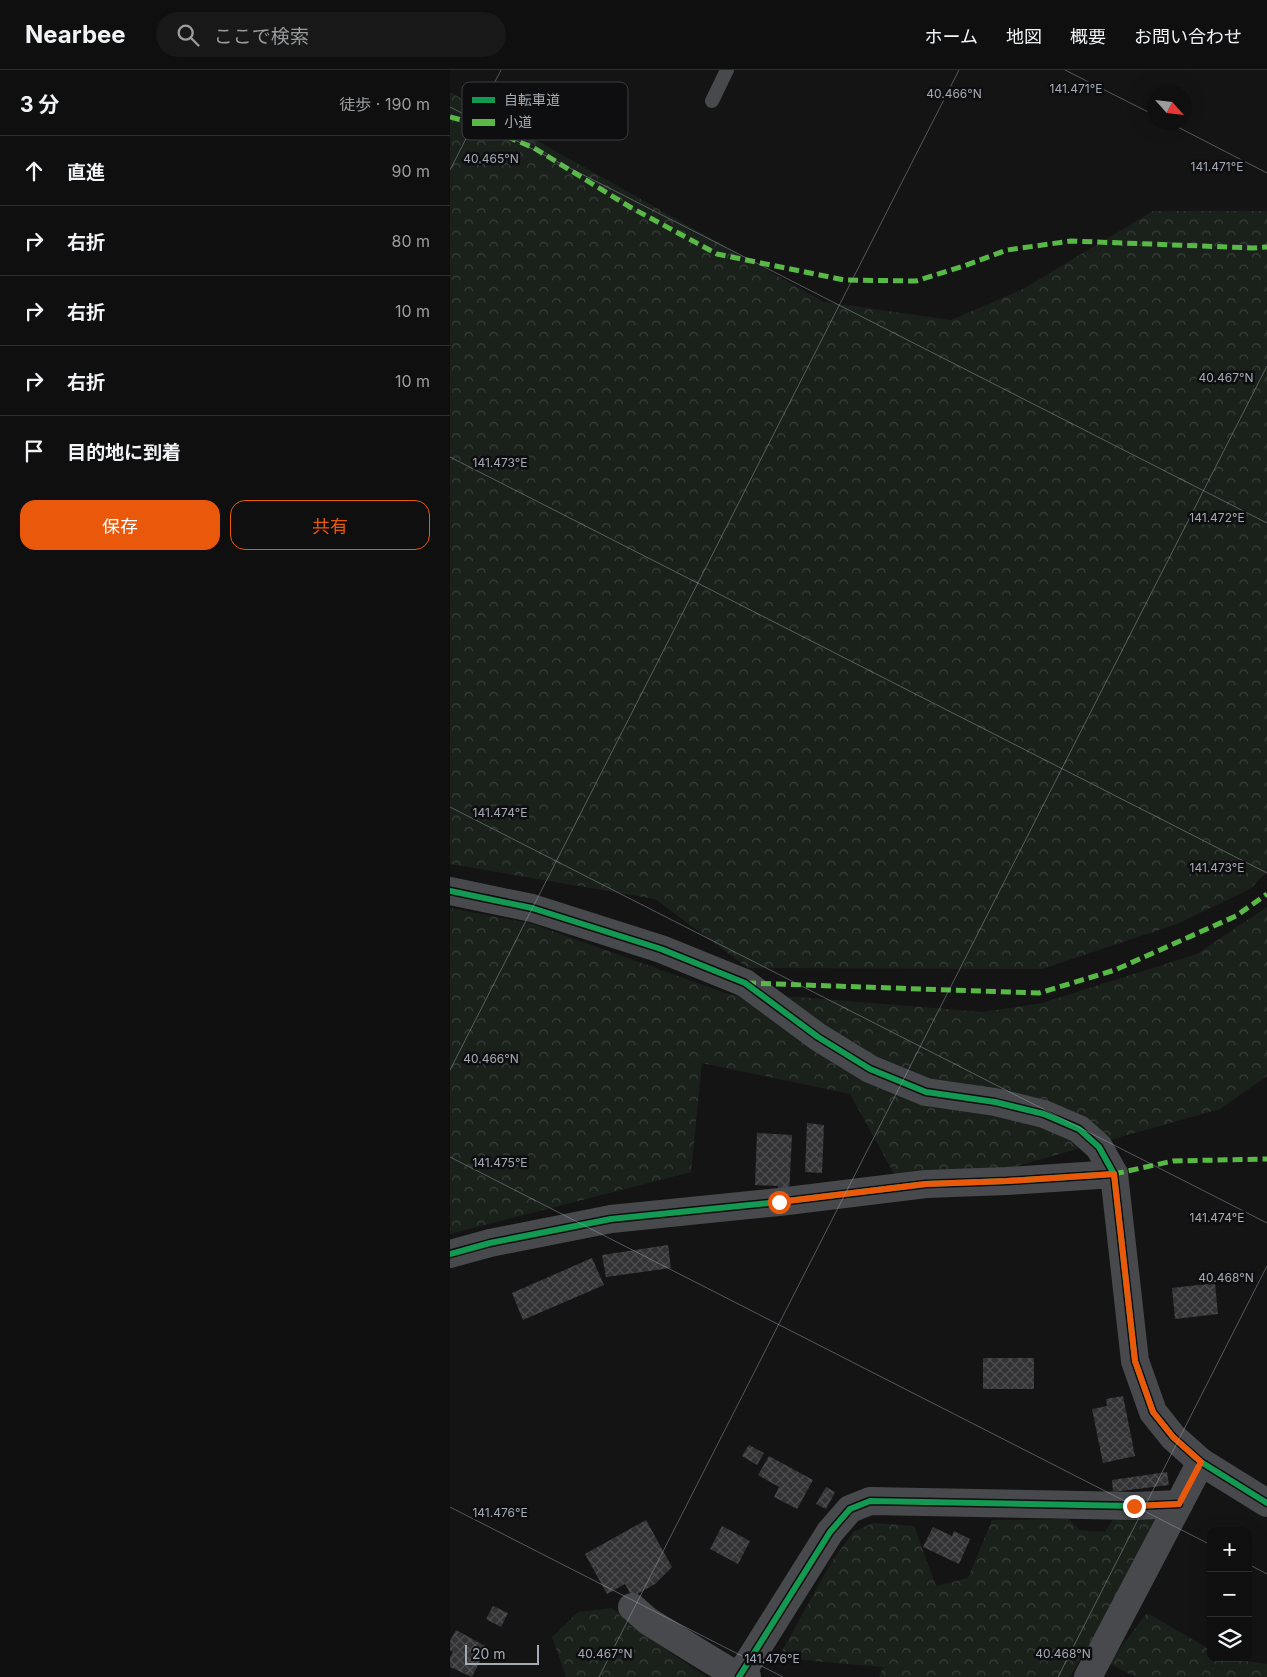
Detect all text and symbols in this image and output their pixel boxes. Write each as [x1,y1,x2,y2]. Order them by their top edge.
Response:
search box [156,12,506,57]
text: Nearbee [25,20,126,49]
icon: search [174,21,202,49]
text: ここで検索 [214,25,309,48]
text: ホーム [925,26,978,47]
text: 地図 [1006,26,1042,47]
text: 概要 [1070,26,1106,47]
text: お問い合わせ [1134,26,1242,47]
text: 141.471°E [1050,81,1102,96]
legend [462,82,628,140]
north arrow [1147,85,1192,130]
text: 40.466°N [926,86,982,101]
text: 自転車道 [504,91,560,108]
text: 3 分 [20,92,60,117]
text: 徒歩 · 190 m [339,94,430,114]
text: 小道 [504,113,532,130]
text: 40.465°N [463,151,519,166]
icon: ahead [20,157,48,185]
text: 141.471°E [1191,159,1243,174]
text: 直進 [67,161,105,184]
text: 90 m [391,161,430,181]
icon: right [20,227,48,255]
text: 右折 [67,231,105,254]
text: 80 m [391,231,430,251]
icon: right [20,297,48,325]
text: 右折 [67,301,105,324]
text: 10 m [395,301,430,321]
icon: right [20,367,48,395]
text: 40.467°N [1199,370,1253,385]
text: 右折 [67,371,105,394]
text: 10 m [395,371,430,391]
icon: arrive [20,437,48,465]
text: 目的地に到着 [67,441,181,464]
text: 141.473°E [473,455,528,470]
button: 保存 [20,500,220,550]
button: 共有 [230,500,430,550]
text: 141.472°E [1189,510,1245,525]
text: 141.474°E [473,805,527,820]
text: 141.473°E [1190,860,1245,875]
text: 40.466°N [463,1051,519,1066]
text: 141.475°E [472,1155,528,1170]
route start [768,1191,791,1214]
text: 141.474°E [1190,1210,1244,1225]
text: 40.468°N [1198,1270,1254,1285]
route end [1123,1495,1146,1518]
text: 141.476°E [472,1505,528,1520]
map controls [1207,1527,1252,1662]
button: + [1207,1527,1252,1572]
button: − [1207,1572,1252,1617]
button: layers [1207,1617,1252,1662]
scale bar [465,1642,539,1665]
text: 20 m [472,1645,506,1662]
text: 40.467°N [578,1646,632,1661]
text: 40.468°N [1035,1646,1091,1661]
text: 141.476°E [744,1651,800,1666]

